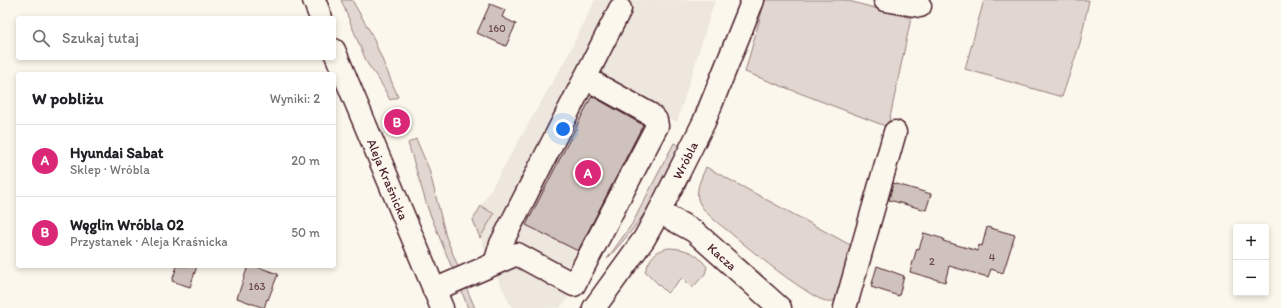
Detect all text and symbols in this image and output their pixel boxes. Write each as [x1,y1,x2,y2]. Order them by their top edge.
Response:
search box [16,16,336,60]
house number: 160 [488,22,506,35]
icon: search [30,27,52,49]
text: Szukaj tutaj [62,29,139,47]
text: W pobliżu [32,88,103,108]
text: Wyniki: 2 [270,91,320,106]
pin: B [384,107,410,137]
your location [553,119,573,139]
street label: Aleja Kraśnicka [364,137,411,223]
street label: Wróbla [670,139,701,182]
text: Hyundai Sabat [70,144,163,162]
text: A [41,153,49,168]
text: 20 m [291,153,320,168]
pin: A [575,158,601,188]
text: Sklep · Wróbla [70,162,150,177]
text: Węglin Wróbla 02 [70,216,184,234]
map controls [1233,224,1269,296]
button: + [1233,224,1269,260]
text: B [41,225,49,240]
text: 50 m [291,225,320,240]
text: Przystanek · Aleja Kraśnicka [70,234,228,249]
street label: Kacza [705,240,740,274]
house number: 4 [989,251,996,264]
house number: 2 [929,255,935,268]
button: − [1233,260,1269,296]
house number: 163 [249,280,265,293]

